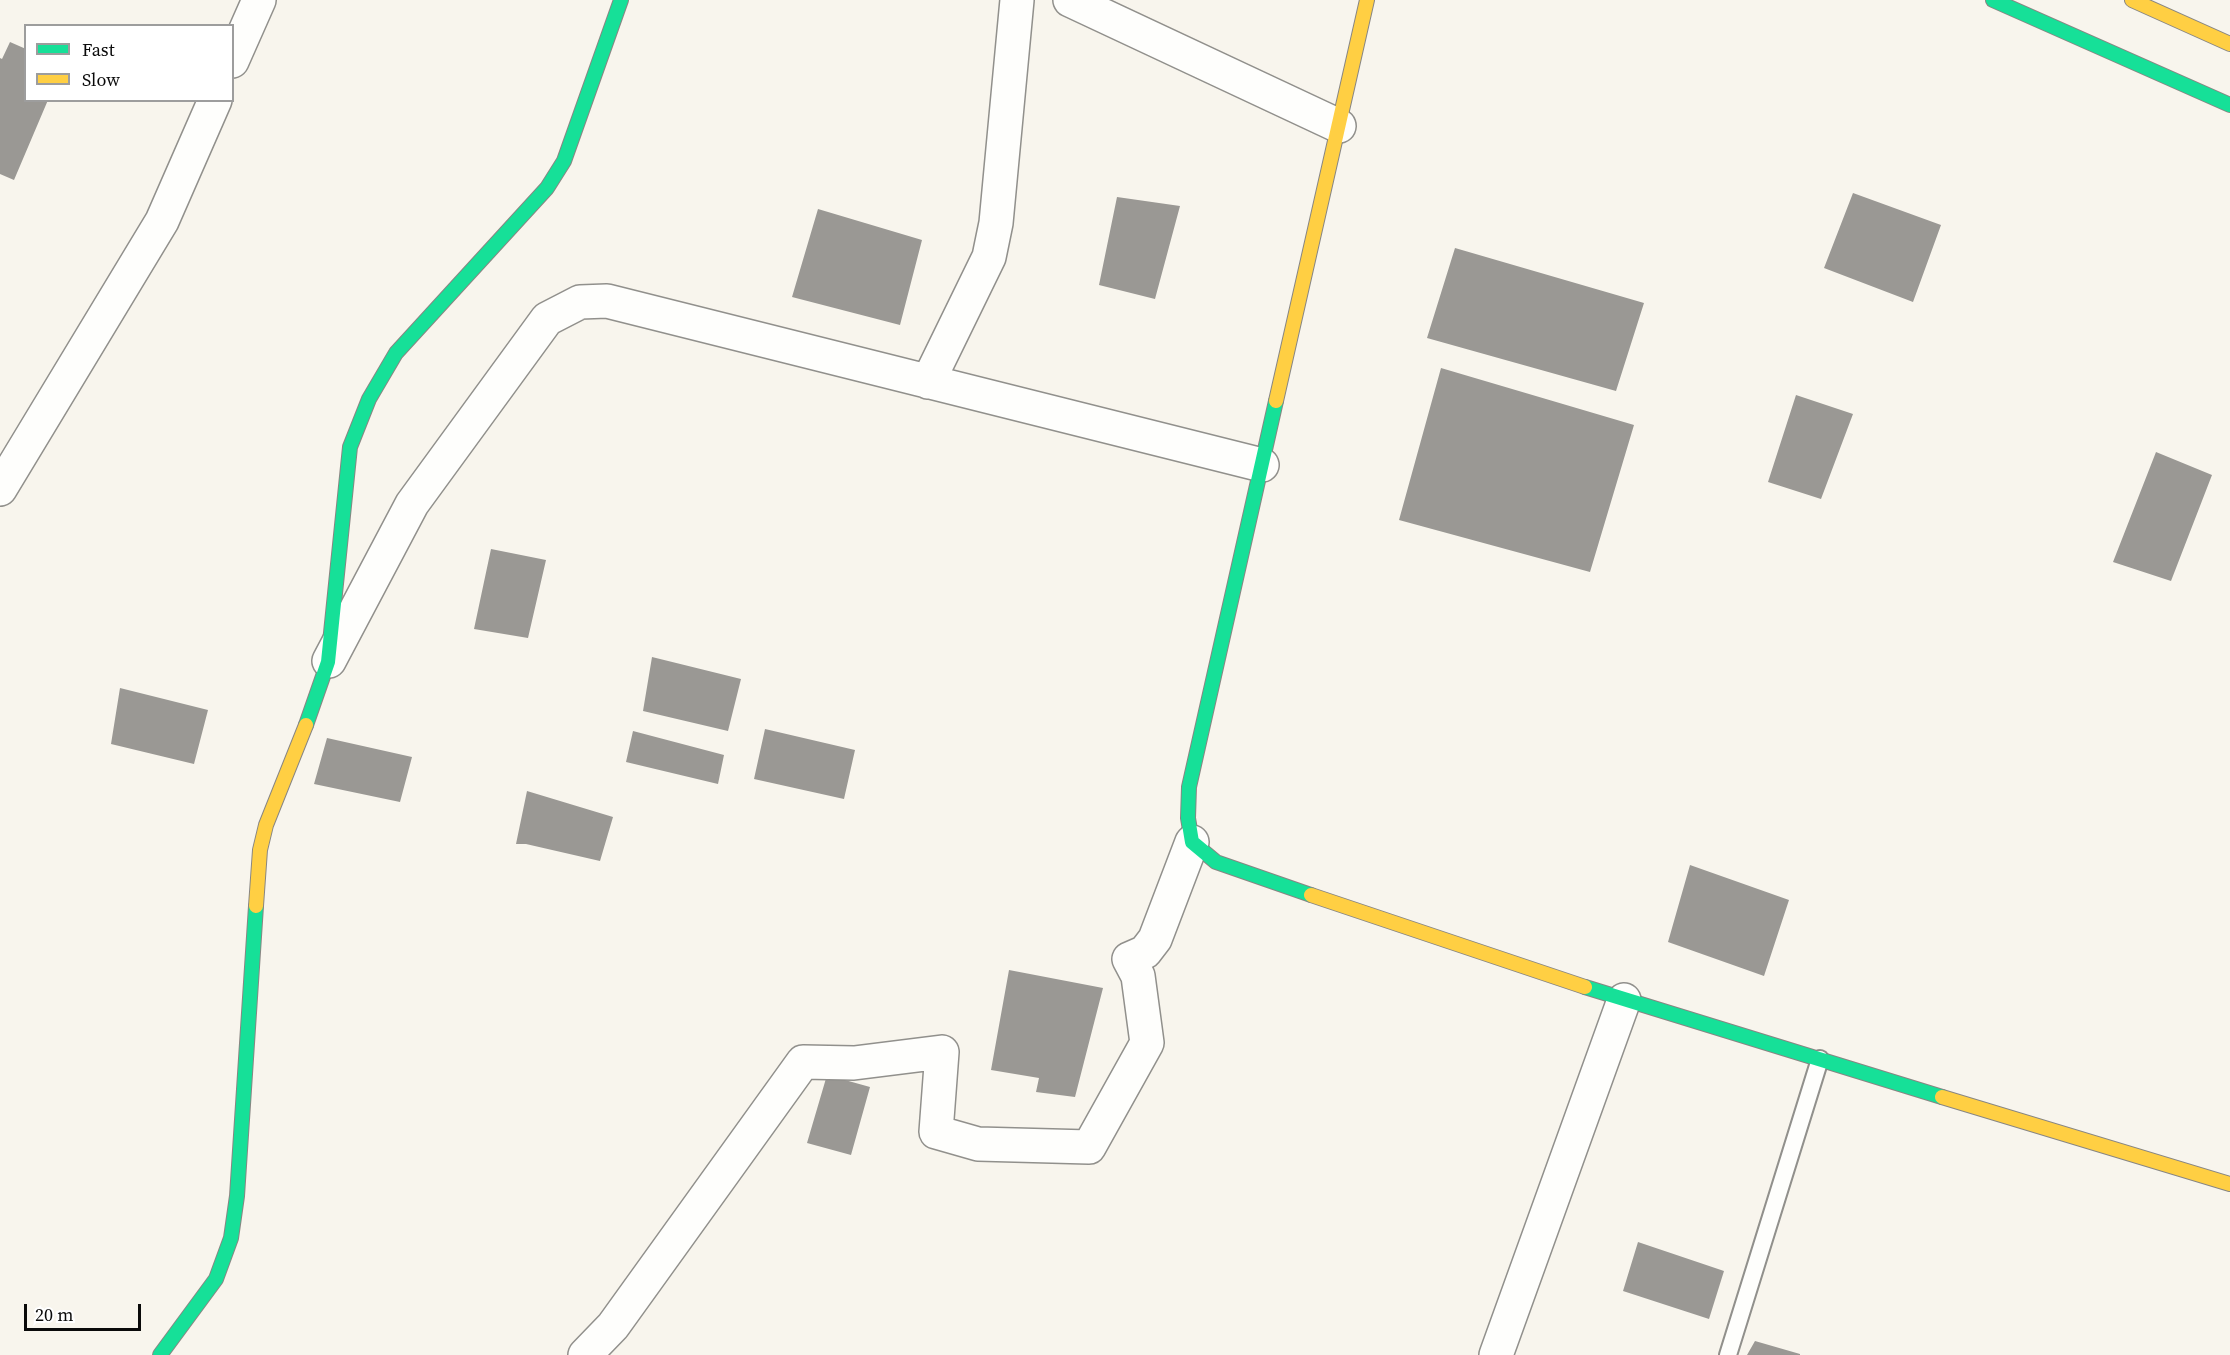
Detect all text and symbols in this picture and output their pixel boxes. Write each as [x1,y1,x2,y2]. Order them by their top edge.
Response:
legend [24,24,234,102]
text: Fast [82,37,115,62]
text: Slow [82,67,120,92]
scale bar [27,1292,144,1330]
text: 20 m [35,1302,73,1327]

